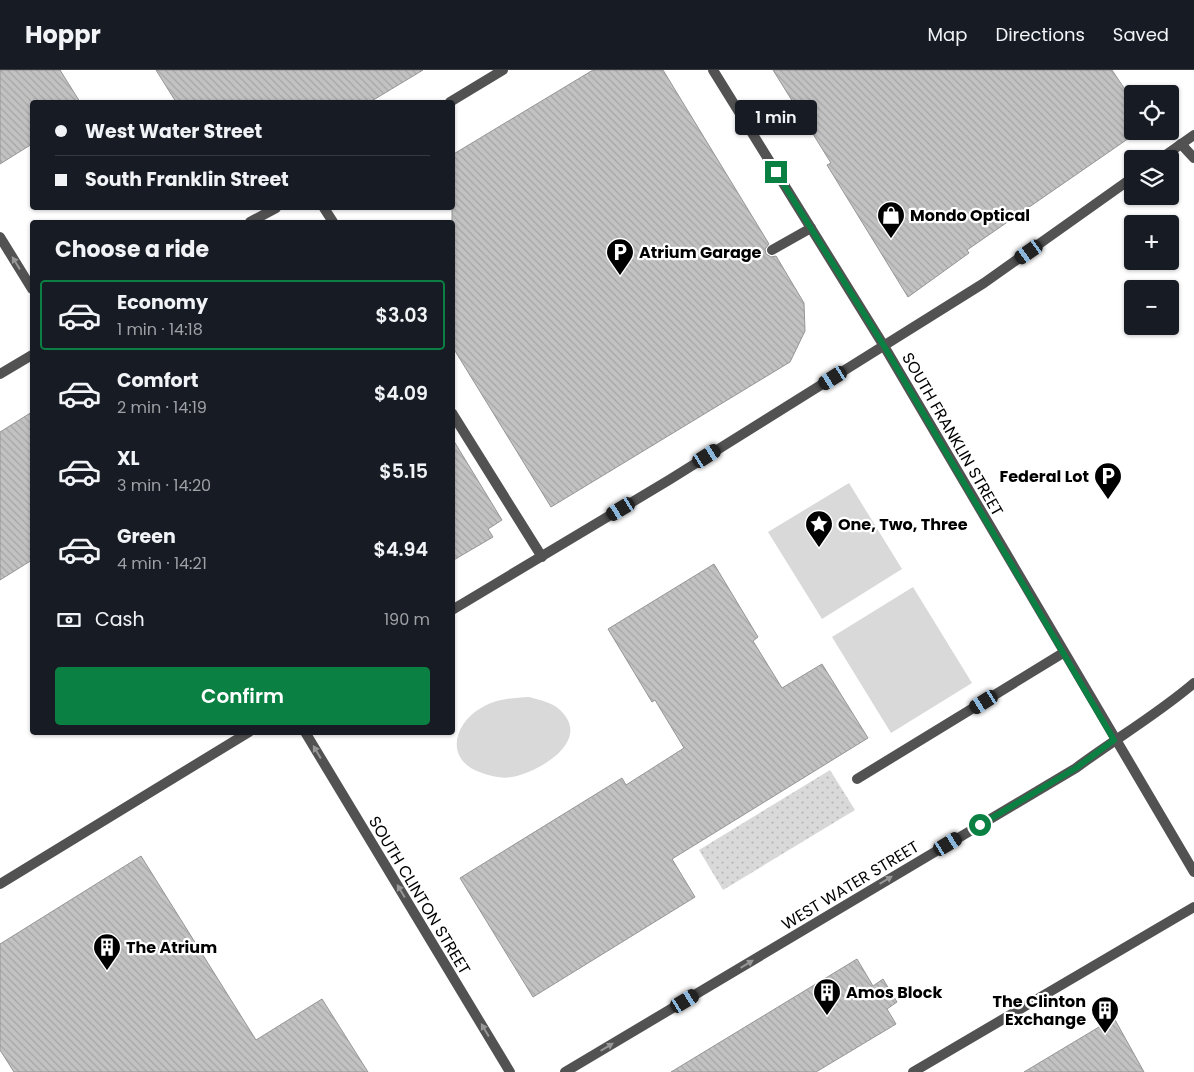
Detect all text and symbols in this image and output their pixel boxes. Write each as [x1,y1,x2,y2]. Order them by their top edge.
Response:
text: Hoppr [25,18,101,51]
text: Map [928,22,967,47]
text: Directions [995,22,1085,47]
text: Saved [1113,22,1169,47]
map controls [1124,85,1179,335]
button: locate [1124,85,1179,140]
callout: 1 min [735,99,817,134]
text: 1 min [755,106,797,129]
text: West Water Street [85,118,262,145]
button: layers [1124,150,1179,205]
route end [765,161,787,183]
text: South Franklin Street [85,166,289,193]
shop icon: Mondo Optical [876,200,906,239]
place label: Mondo Optical [910,204,1030,227]
button: + [1124,215,1179,270]
text: Choose a ride [55,234,209,265]
parking icon: Atrium Garage [605,237,635,276]
car [1012,237,1045,267]
place label: Atrium Garage [639,241,762,264]
one-way arrow [12,257,21,270]
button: − [1124,280,1179,335]
text: Economy [117,289,208,316]
icon: car [57,293,102,338]
text: $3.03 [376,302,428,329]
text: 1 min · 14:18 [117,318,203,341]
street label: SOUTH FRANKLIN STREET [896,348,1009,521]
car [816,364,849,392]
text: Comfort [117,367,199,394]
icon: car [57,371,102,416]
text: $4.09 [374,380,428,407]
text: 2 min · 14:19 [117,396,207,419]
car [690,442,723,470]
text: XL [117,445,140,472]
icon: car [57,449,102,494]
text: $5.15 [379,458,428,485]
parking icon: Federal Lot [1093,461,1123,500]
place label: Federal Lot [1000,465,1089,488]
text: 3 min · 14:20 [117,474,211,497]
car [604,495,637,523]
place icon: One, Two, Three [804,509,834,548]
place label: One, Two, Three [838,513,968,536]
text: Green [117,523,176,550]
icon: car [57,527,102,572]
text: $4.94 [374,536,428,563]
text: 4 min · 14:21 [117,552,207,575]
icon: cash [55,606,83,634]
text: Cash [95,606,145,633]
text: 190 m [384,608,430,631]
button: Confirm [55,667,430,725]
car [967,688,1000,716]
one-way arrow [312,746,321,759]
street label: SOUTH CLINTON STREET [363,812,476,979]
route start [969,814,991,836]
car [931,830,964,858]
street label: WEST WATER STREET [777,835,923,936]
one-way arrow [880,876,893,885]
one-way arrow [396,885,405,898]
building icon: The Atrium [92,932,122,971]
place label: The Atrium [126,936,217,959]
one-way arrow [740,959,753,968]
building icon: Amos Block [812,977,842,1016]
place label: Amos Block [846,981,942,1004]
car [668,987,701,1015]
place label: The Clinton Exchange [993,990,1086,1031]
building icon: The Clinton Exchange [1090,995,1120,1034]
one-way arrow [480,1024,489,1037]
one-way arrow [601,1043,614,1052]

